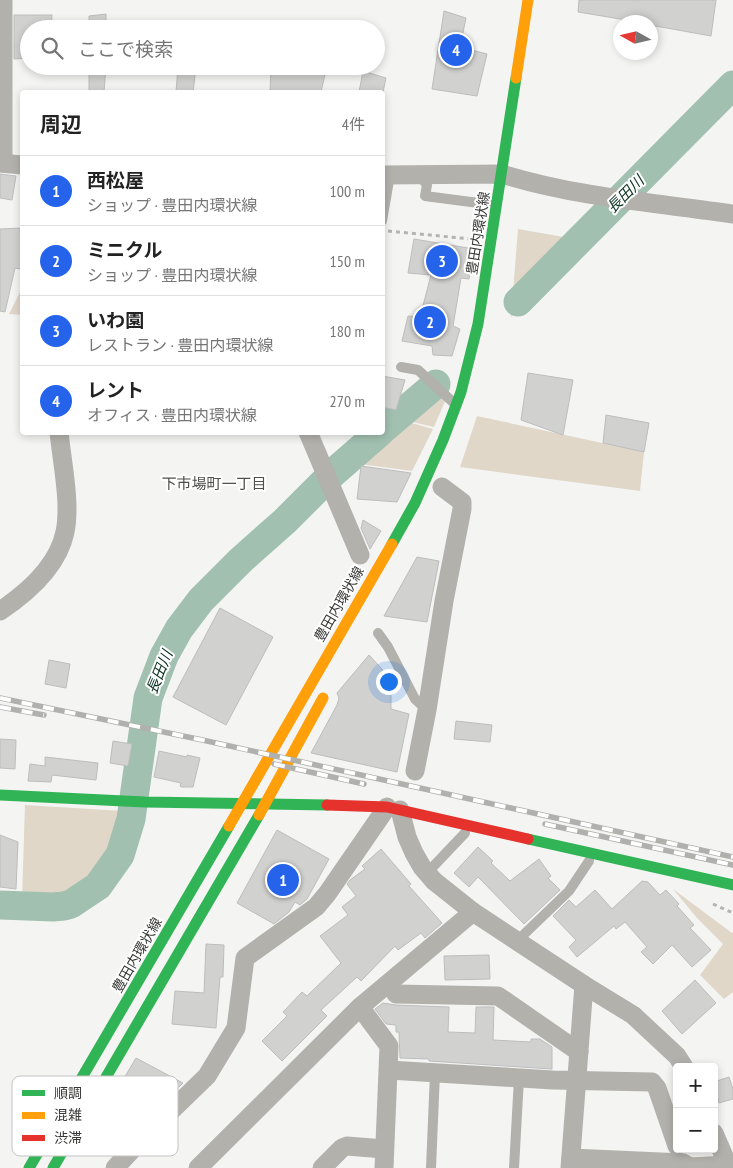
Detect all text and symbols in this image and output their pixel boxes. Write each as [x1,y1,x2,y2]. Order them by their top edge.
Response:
north arrow [613,15,658,60]
search box [20,20,385,75]
pin: 4 [440,31,472,69]
icon: search [38,34,66,62]
text: ここで検索 [78,37,173,61]
text: 周辺 [40,111,82,138]
text: 4件 [342,114,365,134]
text: 西松屋 [87,168,144,192]
water label: 長田川 [602,170,649,217]
text: 1 [52,181,60,201]
text: 100 m [330,181,365,201]
street label: 豊田内環状線 [463,190,493,276]
text: ショップ · 豊田内環状線 [87,195,257,215]
text: ミニクル [87,238,162,262]
pin: 3 [426,242,458,280]
text: 2 [52,251,60,271]
text: 150 m [330,251,365,271]
text: ショップ · 豊田内環状線 [87,265,257,285]
pin: 2 [414,303,446,341]
text: いわ園 [87,308,144,332]
text: 3 [52,321,60,341]
text: 180 m [330,321,365,341]
text: レストラン · 豊田内環状線 [87,335,273,355]
text: レント [87,378,144,402]
text: 4 [52,391,60,411]
text: 270 m [330,391,365,411]
text: オフィス · 豊田内環状線 [87,405,257,425]
district label: 下市場町一丁目 [161,474,267,493]
street label: 豊田内環状線 [310,563,368,645]
water label: 長田川 [142,646,177,696]
your location [376,669,402,695]
pin: 1 [267,861,299,899]
street label: 豊田内環状線 [108,914,166,996]
map controls [673,1063,718,1153]
button: + [673,1063,718,1108]
legend [12,1076,178,1156]
text: 順調 [54,1084,82,1102]
text: 混雑 [54,1106,82,1124]
button: − [673,1108,718,1153]
text: 渋滞 [54,1129,82,1147]

